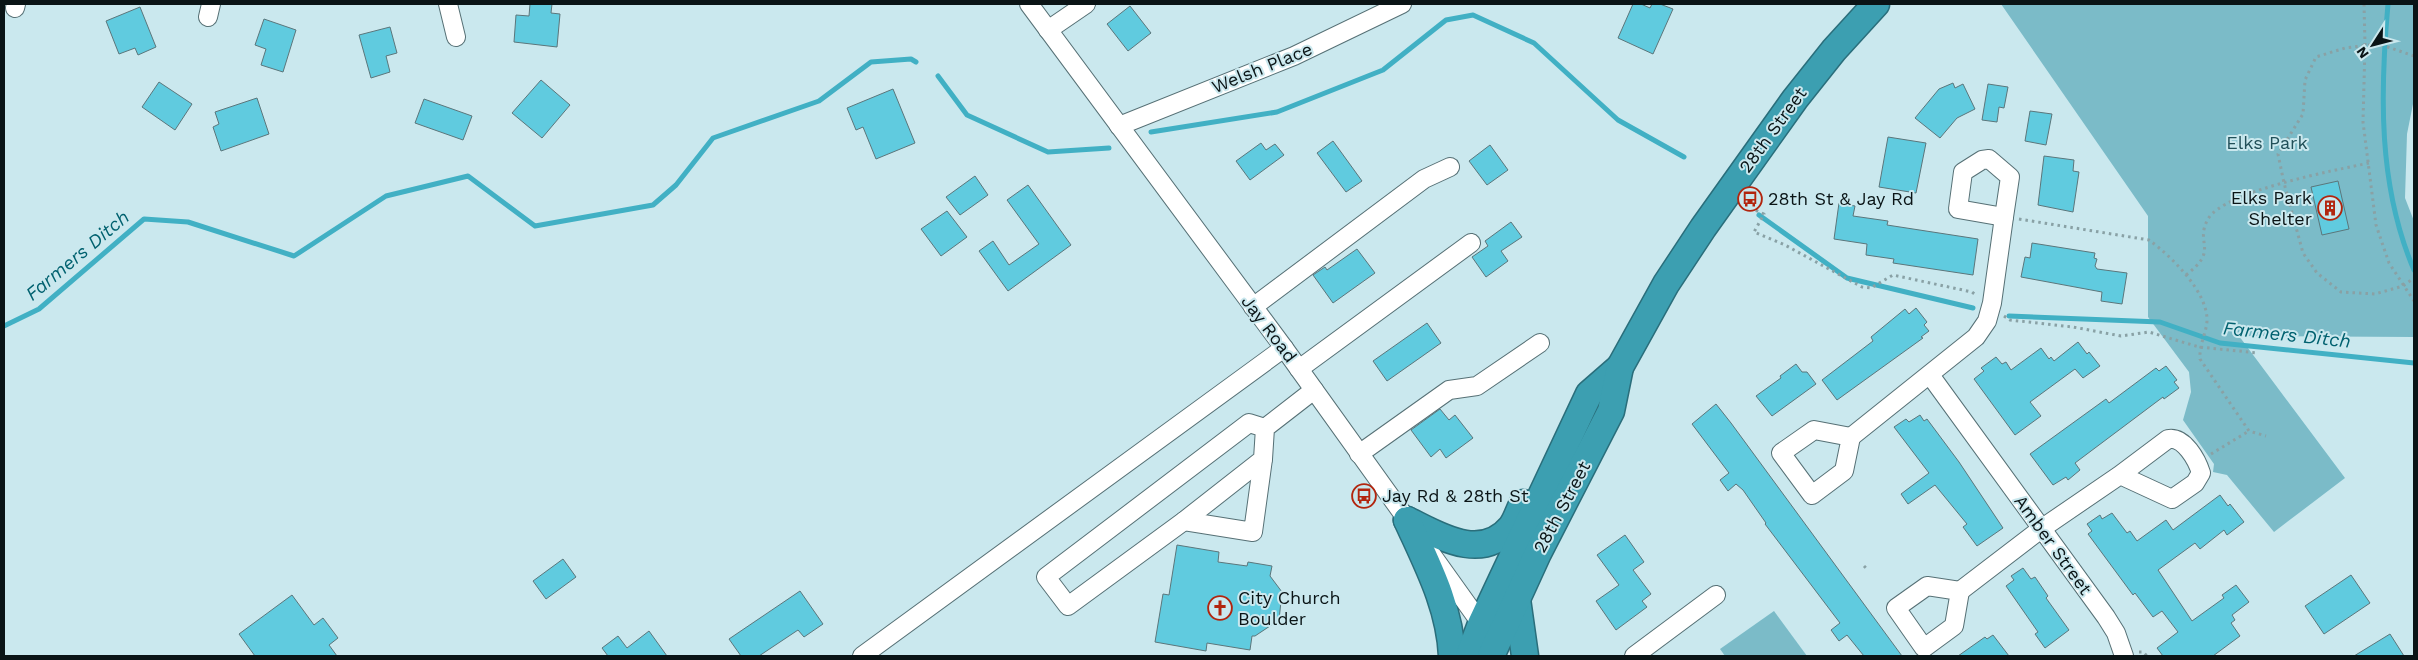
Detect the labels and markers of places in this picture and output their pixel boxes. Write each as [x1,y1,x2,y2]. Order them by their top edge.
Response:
bus stop icon: 28th St & Jay Rd [1737,186,1763,212]
place label: Elks Park Shelter [2231,187,2312,229]
place label: 28th St & Jay Rd [1768,188,1914,209]
building icon: Elks Park Shelter [2317,195,2343,221]
bus stop icon: Jay Rd & 28th St [1351,483,1377,509]
place label: Jay Rd & 28th St [1382,485,1529,506]
place label: City Church Boulder [1238,587,1341,629]
church icon: City Church Boulder [1207,595,1233,621]

